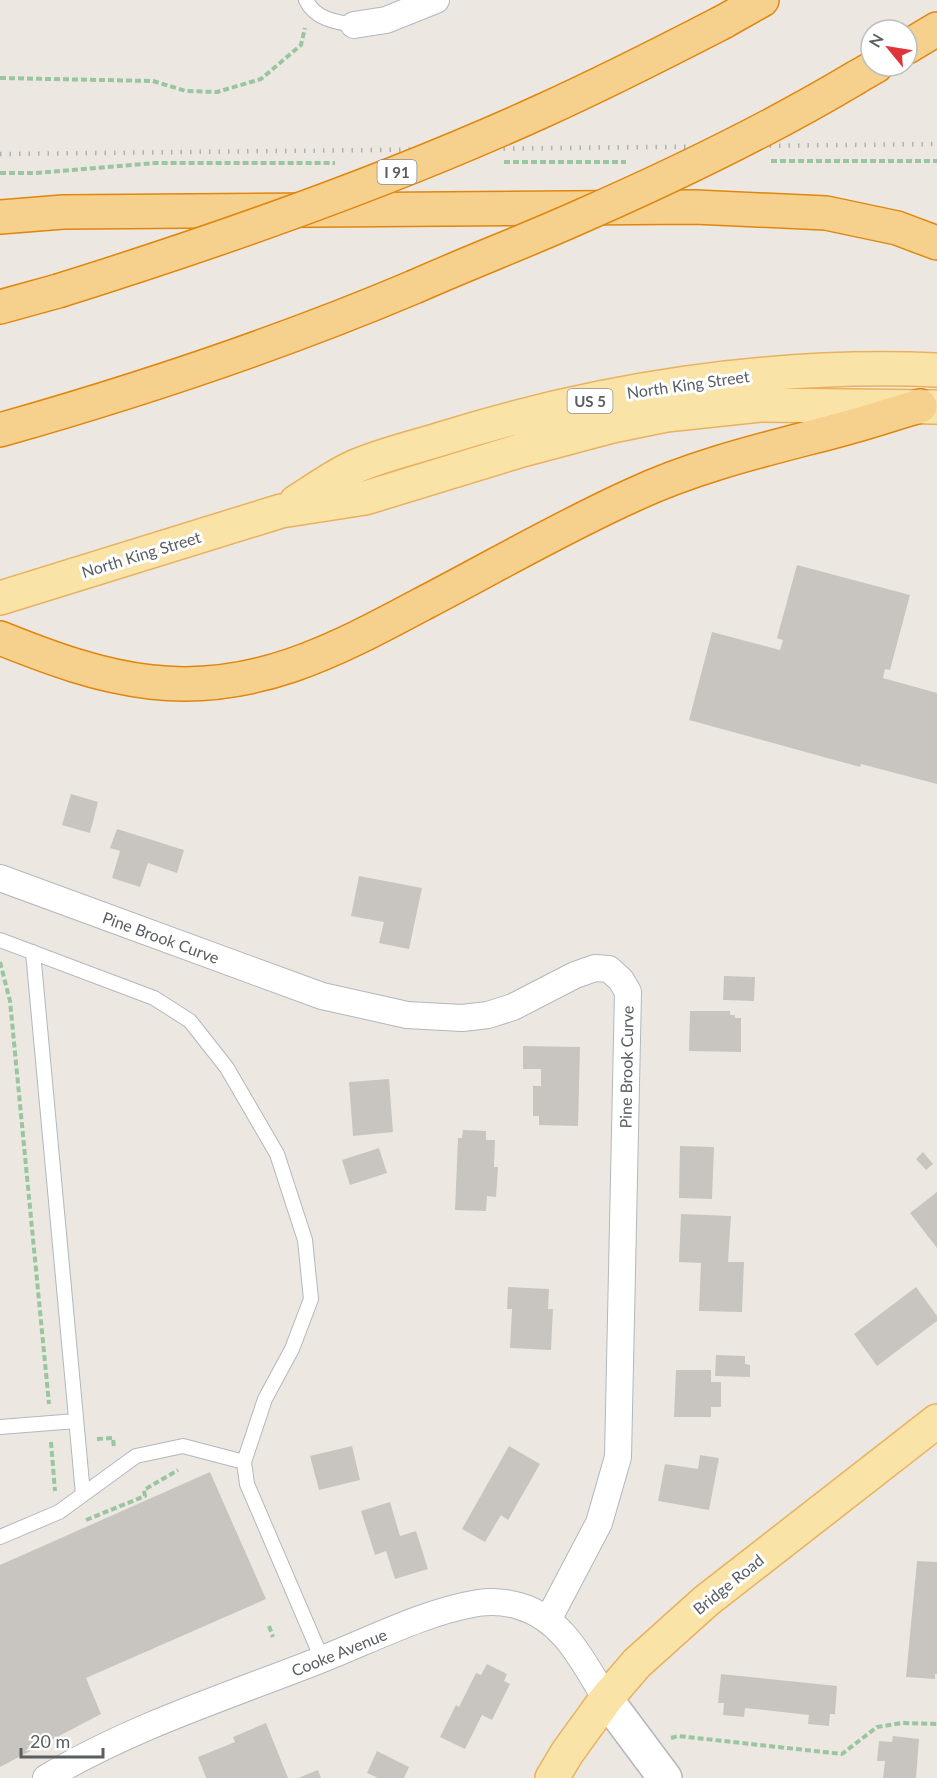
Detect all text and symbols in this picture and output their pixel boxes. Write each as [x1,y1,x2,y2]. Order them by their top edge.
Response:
north arrow [859,18,919,78]
text: N [864,30,887,50]
road number: I 91 [378,160,416,184]
street label: North King Street [626,366,751,402]
road number: US 5 [568,389,612,413]
street label: North King Street [79,527,203,581]
street label: Pine Brook Curve [100,907,222,967]
street label: Pine Brook Curve [615,1005,637,1129]
street label: Bridge Road [689,1550,767,1618]
street label: Cooke Avenue [288,1624,390,1680]
scale bar [21,1721,104,1759]
text: 20 m [30,1730,70,1752]

